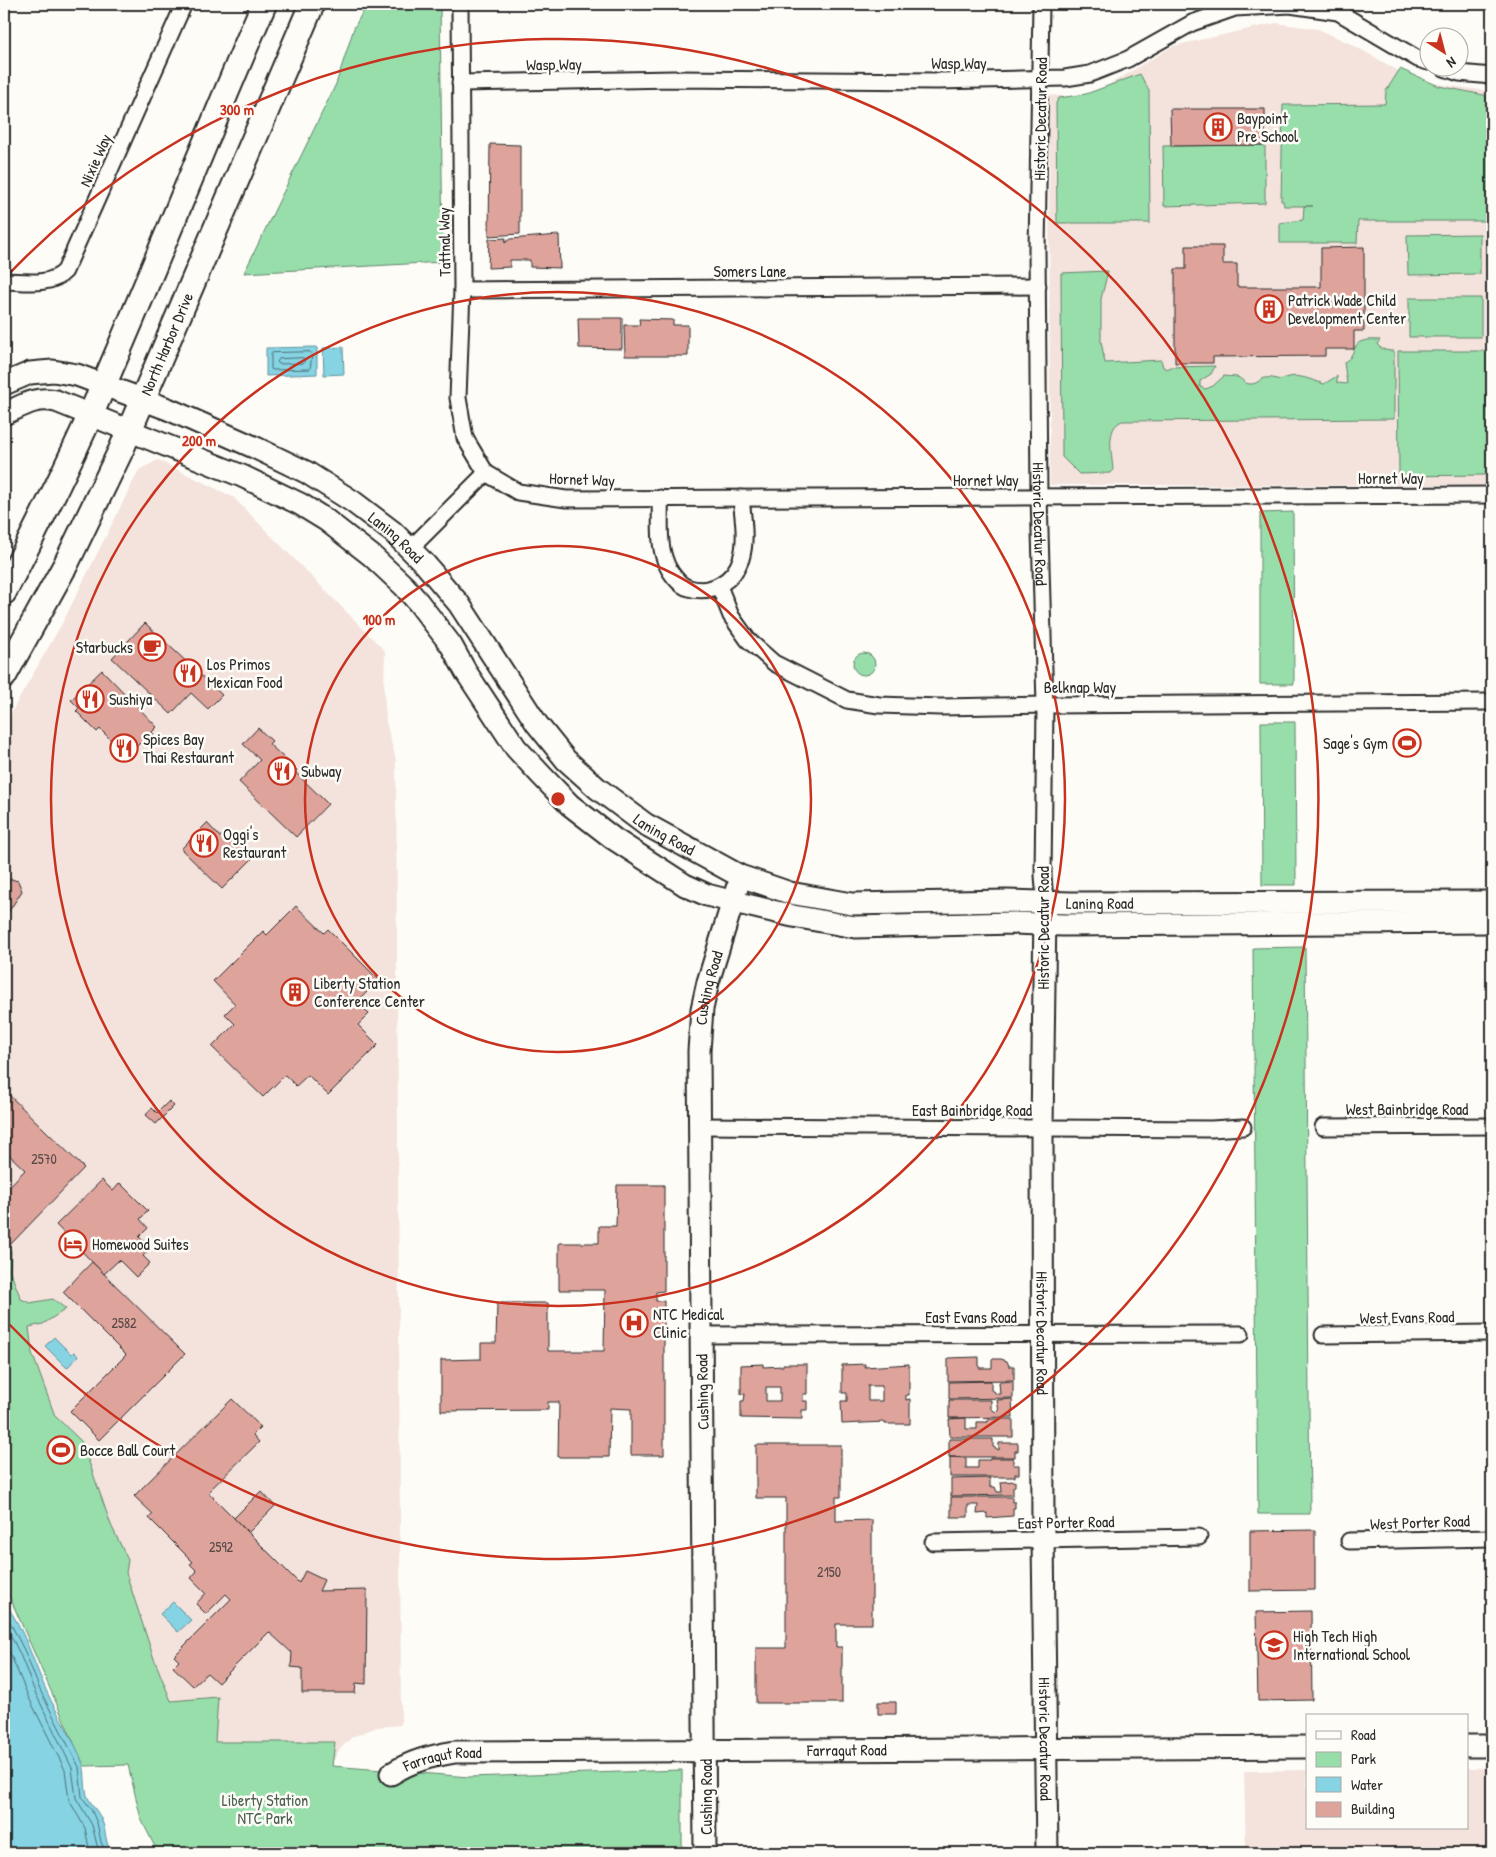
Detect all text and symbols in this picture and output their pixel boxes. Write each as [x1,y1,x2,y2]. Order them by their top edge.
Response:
north arrow [1418,28,1468,78]
street label: Wasp Way [931,52,987,74]
street label: Wasp Way [526,53,582,75]
text: N [1443,53,1461,73]
street label: Historic Decatur Road [1028,57,1052,181]
text: 300 m [220,99,254,120]
place label: Baypoint Pre School [1237,107,1299,147]
building icon: Baypoint Pre School [1203,112,1233,142]
street label: Nixie Way [74,130,116,190]
street label: Tattnal Way [432,207,456,277]
street label: Somers Lane [714,260,787,282]
street label: North Harbor Drive [135,288,198,399]
place label: Patrick Wade Child Development Center [1288,289,1406,329]
building icon: Patrick Wade Child Development Center [1254,294,1284,324]
text: 200 m [182,430,216,451]
street label: Historic Decatur Road [1028,462,1053,586]
street label: Hornet Way [549,467,615,491]
street label: Hornet Way [1358,467,1424,489]
street label: Hornet Way [953,469,1019,491]
street label: Laning Road [364,506,429,568]
text: 100 m [363,609,395,630]
cafe icon: Starbucks [137,632,167,662]
place label: Starbucks [76,636,133,658]
place label: Los Primos Mexican Food [207,653,282,693]
restaurant icon: Los Primos Mexican Food [173,658,203,688]
street label: Belknap Way [1044,676,1116,698]
restaurant icon: Sushiya [75,684,105,714]
place label: Sushiya [109,688,152,710]
place label: Spices Bay Thai Restaurant [143,728,234,768]
sports icon: Sage's Gym [1392,728,1422,758]
place label: Sage's Gym [1323,732,1388,754]
restaurant icon: Spices Bay Thai Restaurant [109,733,139,763]
restaurant icon: Subway [267,756,297,786]
place label: Subway [301,760,342,782]
centre of rings [549,790,567,808]
street label: Laning Road [629,808,699,860]
place label: Oggi's Restaurant [223,823,287,863]
restaurant icon: Oggi's Restaurant [189,828,219,858]
street label: Historic Decatur Road [1032,866,1054,990]
street label: Laning Road [1066,892,1133,914]
street label: Cushing Road [690,948,728,1026]
place label: Liberty Station Conference Center [314,972,425,1012]
building icon: Liberty Station Conference Center [280,977,310,1007]
street label: West Bainbridge Road [1346,1098,1468,1120]
street label: East Bainbridge Road [912,1099,1032,1121]
house number: 2570 [31,1149,57,1168]
hotel icon: Homewood Suites [58,1229,88,1259]
place label: Homewood Suites [92,1233,189,1255]
street label: Historic Decatur Road [1031,1271,1054,1395]
place label: NTC Medical Clinic [653,1303,725,1343]
street label: West Evans Road [1360,1305,1454,1329]
street label: East Evans Road [925,1306,1017,1328]
hospital icon: NTC Medical Clinic [619,1308,649,1338]
house number: 2582 [111,1313,137,1332]
street label: Cushing Road [690,1354,714,1430]
sports icon: Bocce Ball Court [46,1435,76,1465]
place label: Bocce Ball Court [80,1439,176,1461]
street label: West Porter Road [1370,1509,1470,1535]
street label: East Porter Road [1017,1510,1115,1534]
house number: 2592 [209,1537,234,1556]
house number: 2150 [817,1562,841,1581]
place label: High Tech High International School [1293,1625,1411,1665]
school or university icon: High Tech High International School [1259,1630,1289,1660]
street label: Historic Decatur Road [1034,1677,1057,1801]
legend [1306,1714,1468,1830]
text: Road [1351,1724,1376,1745]
street label: Farragut Road [806,1738,887,1761]
street label: Farragut Road [399,1741,482,1777]
text: Park [1351,1748,1376,1769]
street label: Cushing Road [695,1759,717,1835]
text: Water [1351,1774,1383,1795]
park label: Liberty Station NTC Park [222,1789,308,1829]
text: Building [1351,1798,1395,1819]

